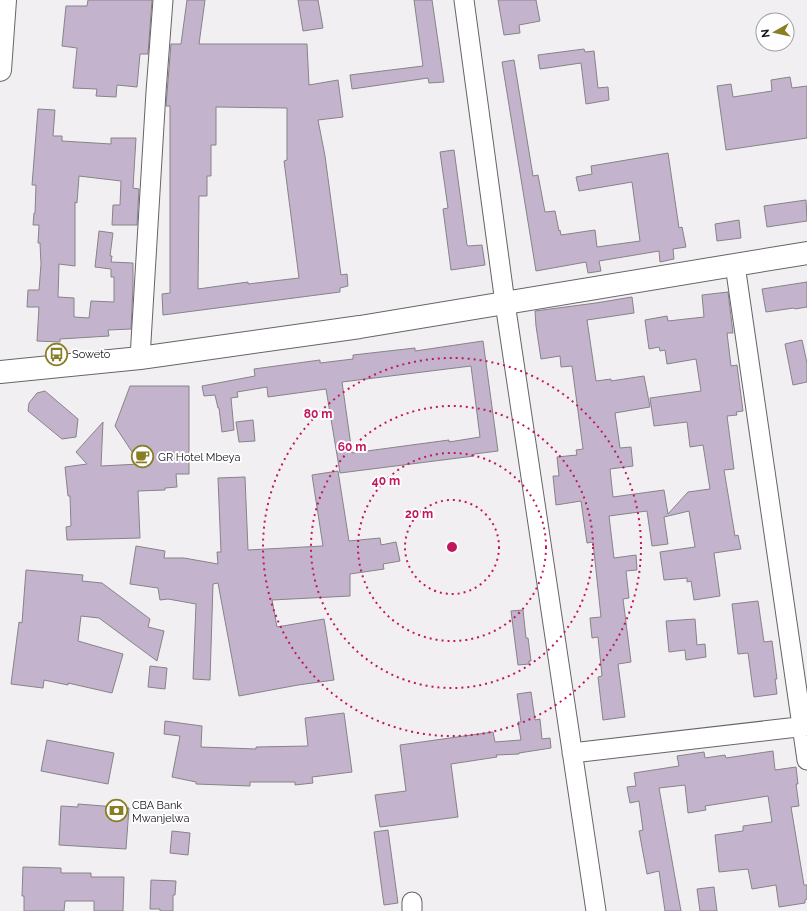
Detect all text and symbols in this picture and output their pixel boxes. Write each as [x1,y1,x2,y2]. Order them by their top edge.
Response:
north arrow [755,12,795,52]
text: N [759,28,773,38]
bus stop icon: Soweto [44,341,70,367]
place label: Soweto [72,348,111,361]
text: 80 m [304,407,332,421]
text: 60 m [338,440,366,454]
cafe icon: GR Hotel Mbeya [130,444,156,470]
place label: GR Hotel Mbeya [158,451,240,464]
text: 40 m [372,474,400,488]
text: 20 m [405,507,433,521]
centre of rings [445,540,459,554]
bank icon: CBA Bank Mwanjelwa [103,798,129,824]
place label: CBA Bank Mwanjelwa [132,799,189,825]

